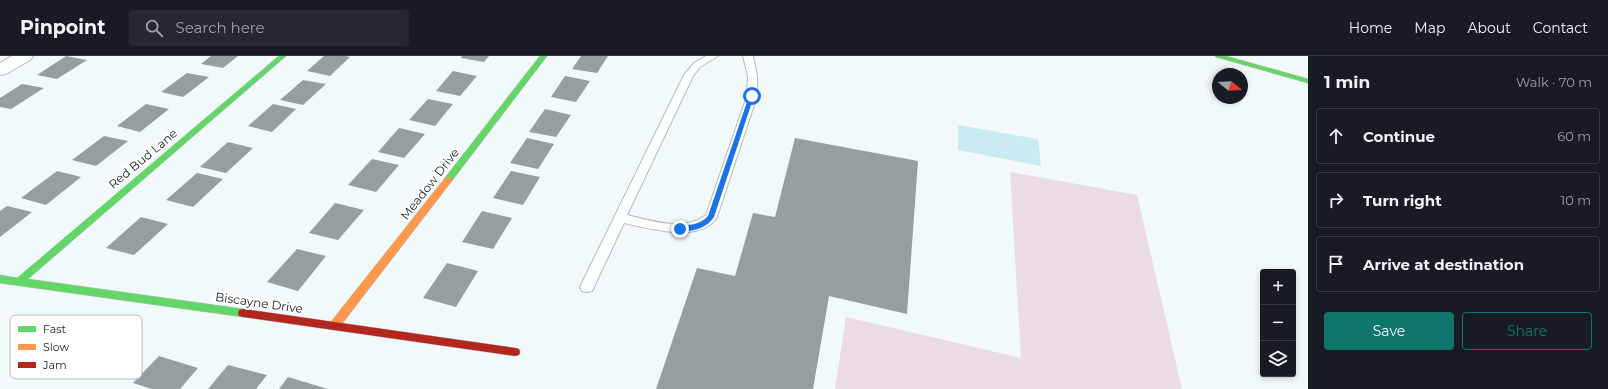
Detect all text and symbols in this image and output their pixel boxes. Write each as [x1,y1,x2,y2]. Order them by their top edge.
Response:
search box [129,10,409,46]
text: Pinpoint [20,16,105,39]
icon: search [143,17,165,39]
text: Search here [175,18,265,37]
text: Home [1349,19,1392,37]
text: Map [1414,19,1445,37]
text: About [1467,19,1511,37]
text: Contact [1533,19,1588,37]
north arrow [1212,68,1248,104]
text: 1 min [1324,72,1370,92]
text: Walk · 70 m [1516,74,1592,90]
route start [743,87,761,105]
icon: ahead [1325,125,1347,147]
street label: Red Bud Lane [105,126,180,192]
text: Continue [1363,127,1435,146]
text: 60 m [1557,128,1591,144]
street label: Meadow Drive [397,145,462,222]
icon: right [1325,189,1347,211]
text: Turn right [1363,191,1442,210]
text: 10 m [1561,192,1591,208]
route end [671,220,689,238]
icon: arrive [1325,253,1347,275]
text: Arrive at destination [1363,255,1524,274]
map controls [1260,269,1296,377]
button: + [1260,269,1296,305]
street label: Biscayne Drive [214,289,304,316]
button: − [1260,305,1296,341]
button: Save [1324,312,1454,350]
button: Share [1462,312,1592,350]
legend [10,315,142,379]
text: Fast [43,322,67,336]
text: Slow [43,340,69,354]
button: layers [1260,341,1296,377]
text: Jam [42,358,67,372]

